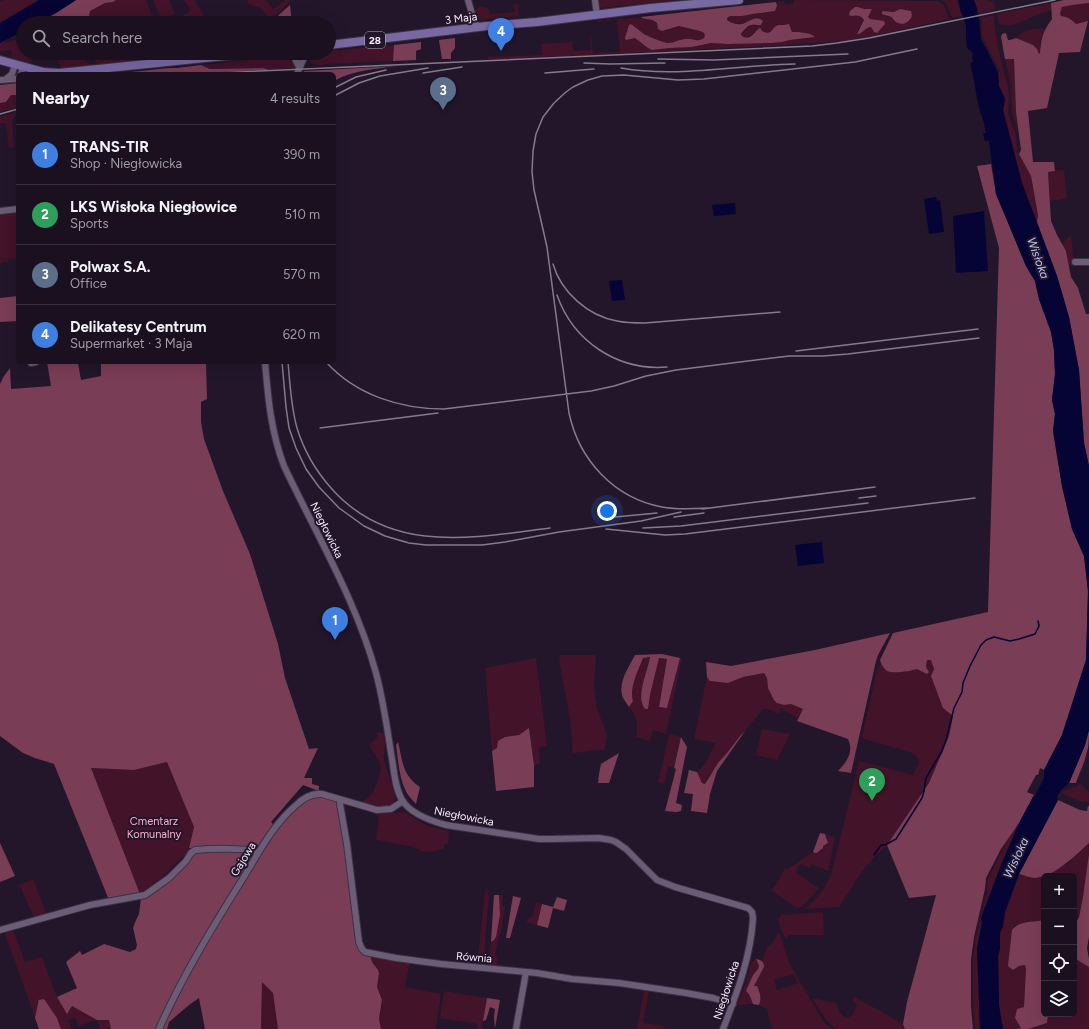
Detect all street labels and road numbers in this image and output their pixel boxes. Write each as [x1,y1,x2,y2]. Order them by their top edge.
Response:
street label: 3 Maja [444,10,478,27]
road number: 28 [365,32,385,48]
street label: Niegłowicka [307,500,346,560]
street label: Niegłowicka [433,804,495,829]
street label: Gajowa [228,840,259,879]
street label: Równia [455,949,492,966]
street label: Niegłowicka [711,959,742,1021]

